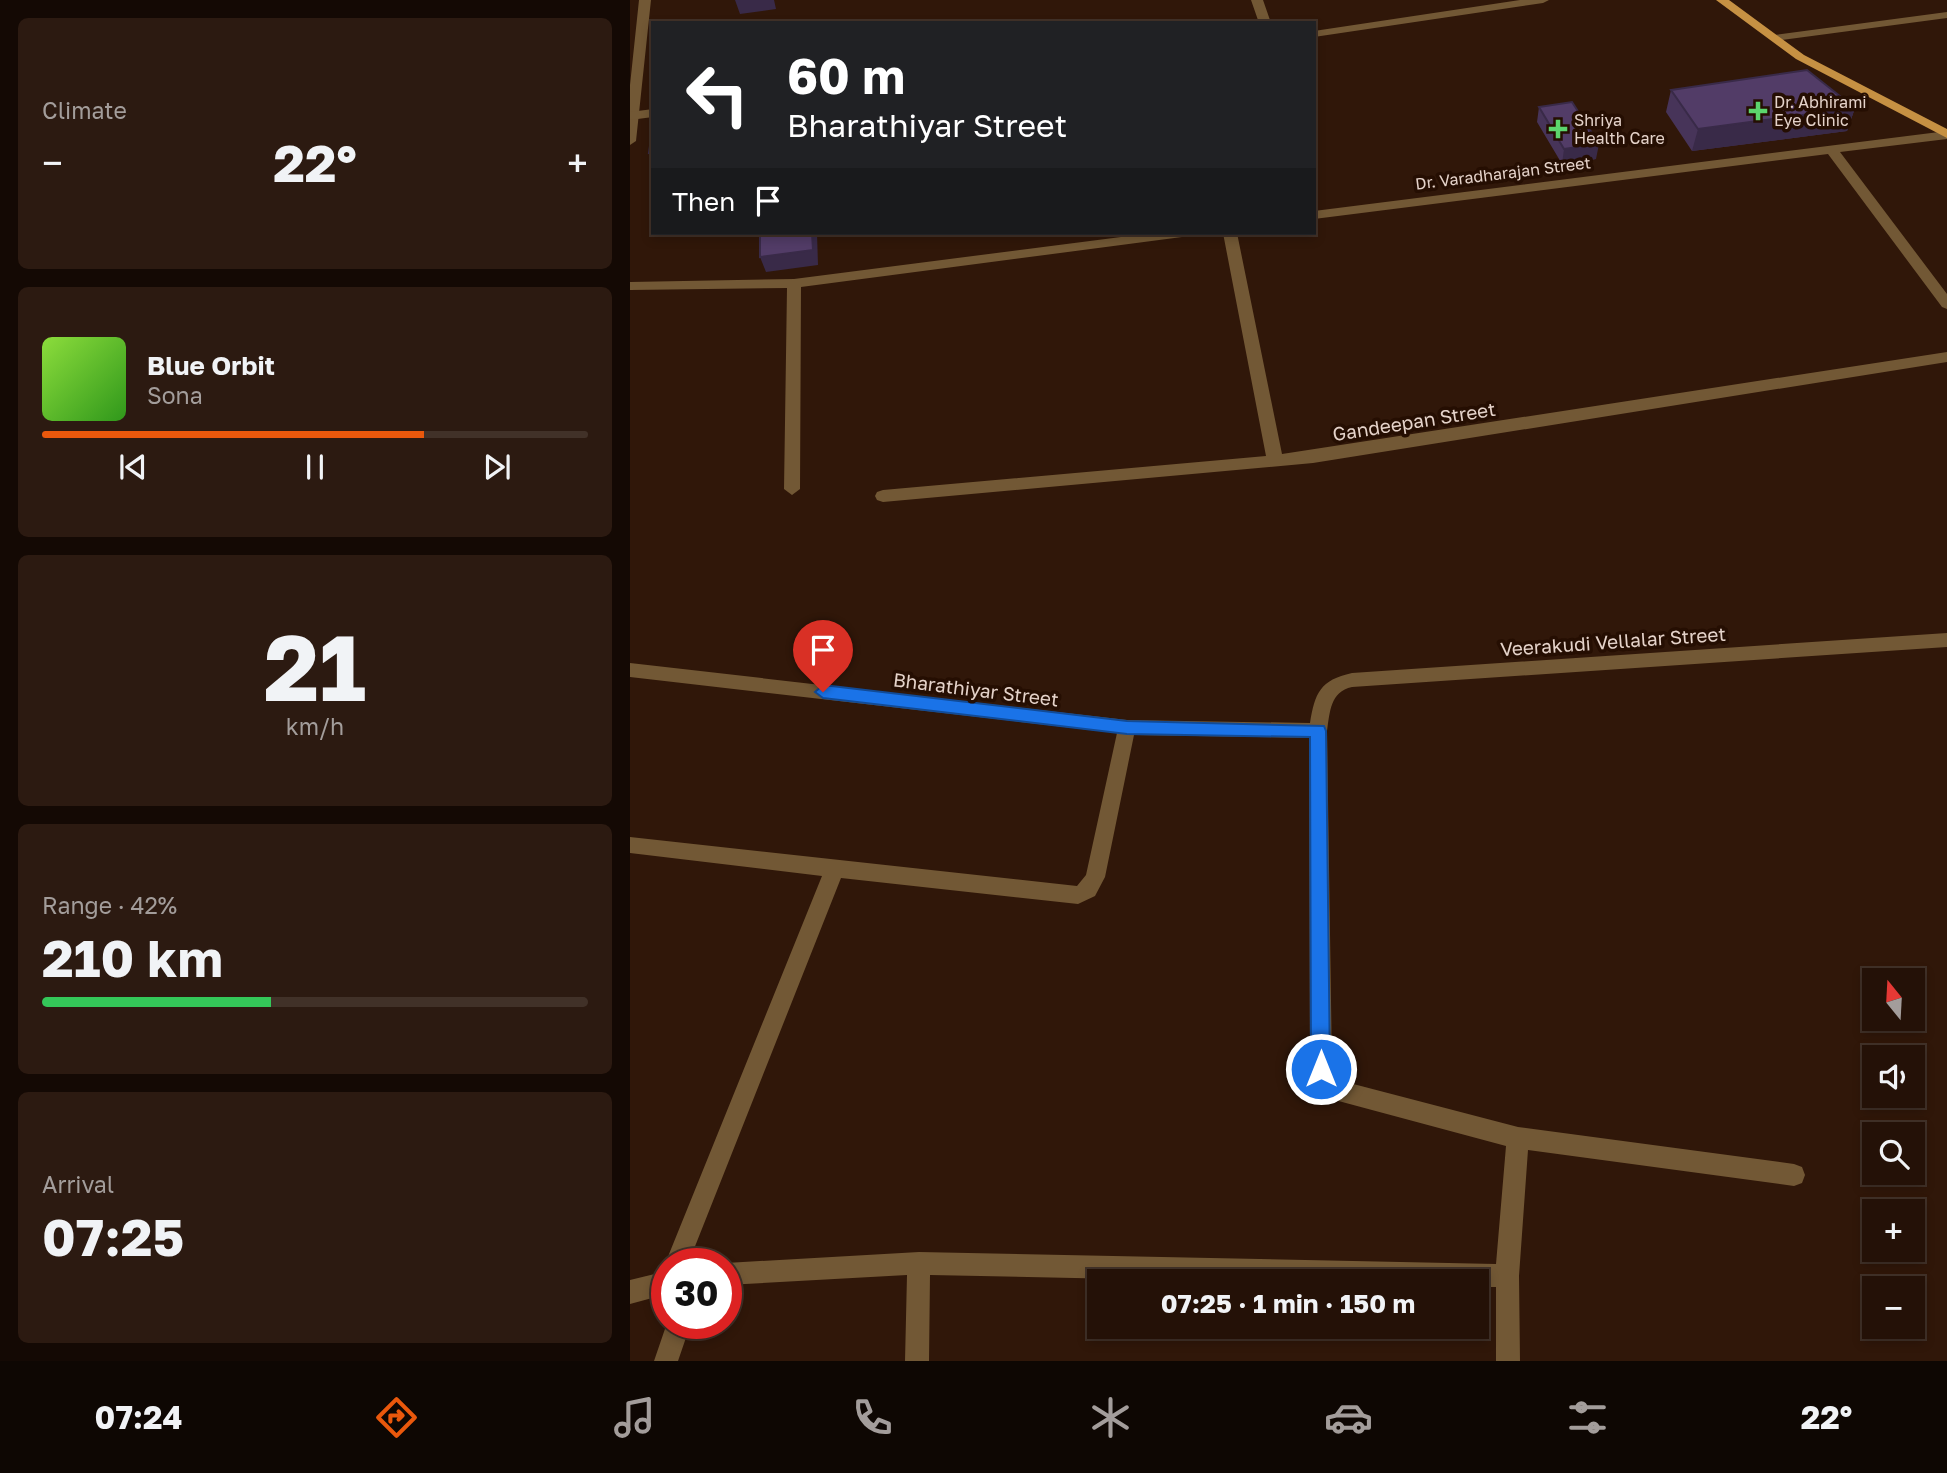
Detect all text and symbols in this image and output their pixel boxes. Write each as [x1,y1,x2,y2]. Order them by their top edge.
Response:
text: 60 m [787,46,905,105]
icon: left [672,49,763,140]
place label: Dr. Abhirami Eye Clinic [1774,92,1867,130]
text: Climate [42,96,127,124]
marker: Dr. Abhirami Eye Clinic [1748,101,1768,121]
text: Bharathiyar Street [787,106,1067,144]
place label: Shriya Health Care [1574,110,1665,148]
marker: Shriya Health Care [1548,119,1568,139]
text: 22° [273,131,357,193]
text: − [42,140,63,185]
text: + [567,140,588,185]
street label: Dr. Varadharajan Street [1414,152,1592,194]
icon: arrive [749,182,787,220]
text: Then [672,186,735,217]
text: Blue Orbit [147,350,275,381]
text: Sona [147,381,203,409]
street label: Gandeepan Street [1331,397,1497,445]
icon: previous [114,448,152,486]
icon: pause [296,448,334,486]
icon: next [478,448,516,486]
text: 21 [264,612,366,721]
pin [793,620,853,692]
street label: Veerakudi Vellalar Street [1499,622,1727,660]
icon: arrive [804,631,842,669]
street label: Bharathiyar Street [892,667,1060,711]
text: km/h [286,712,344,740]
text: Range · 42% [42,891,177,919]
text: 210 km [42,926,223,988]
north arrow [1862,968,1925,1031]
map controls [1862,968,1925,1339]
position arrow [1284,1032,1358,1106]
button: sound [1862,1045,1925,1108]
button: search [1862,1122,1925,1185]
text: Arrival [42,1170,114,1198]
button: + [1862,1199,1925,1262]
text: 07:25 [42,1205,184,1267]
speed limit sign: 30 [651,1248,742,1339]
button: − [1862,1276,1925,1339]
text: 07:25 · 1 min · 150 m [1161,1288,1415,1319]
icon: directions [372,1393,421,1442]
icon: music [610,1393,659,1442]
icon: phone [848,1393,897,1442]
icon: climate [1086,1393,1135,1442]
icon: car [1324,1393,1373,1442]
icon: filters [1563,1393,1612,1442]
text: 07:24 [95,1398,183,1436]
text: 22° [1801,1398,1852,1436]

